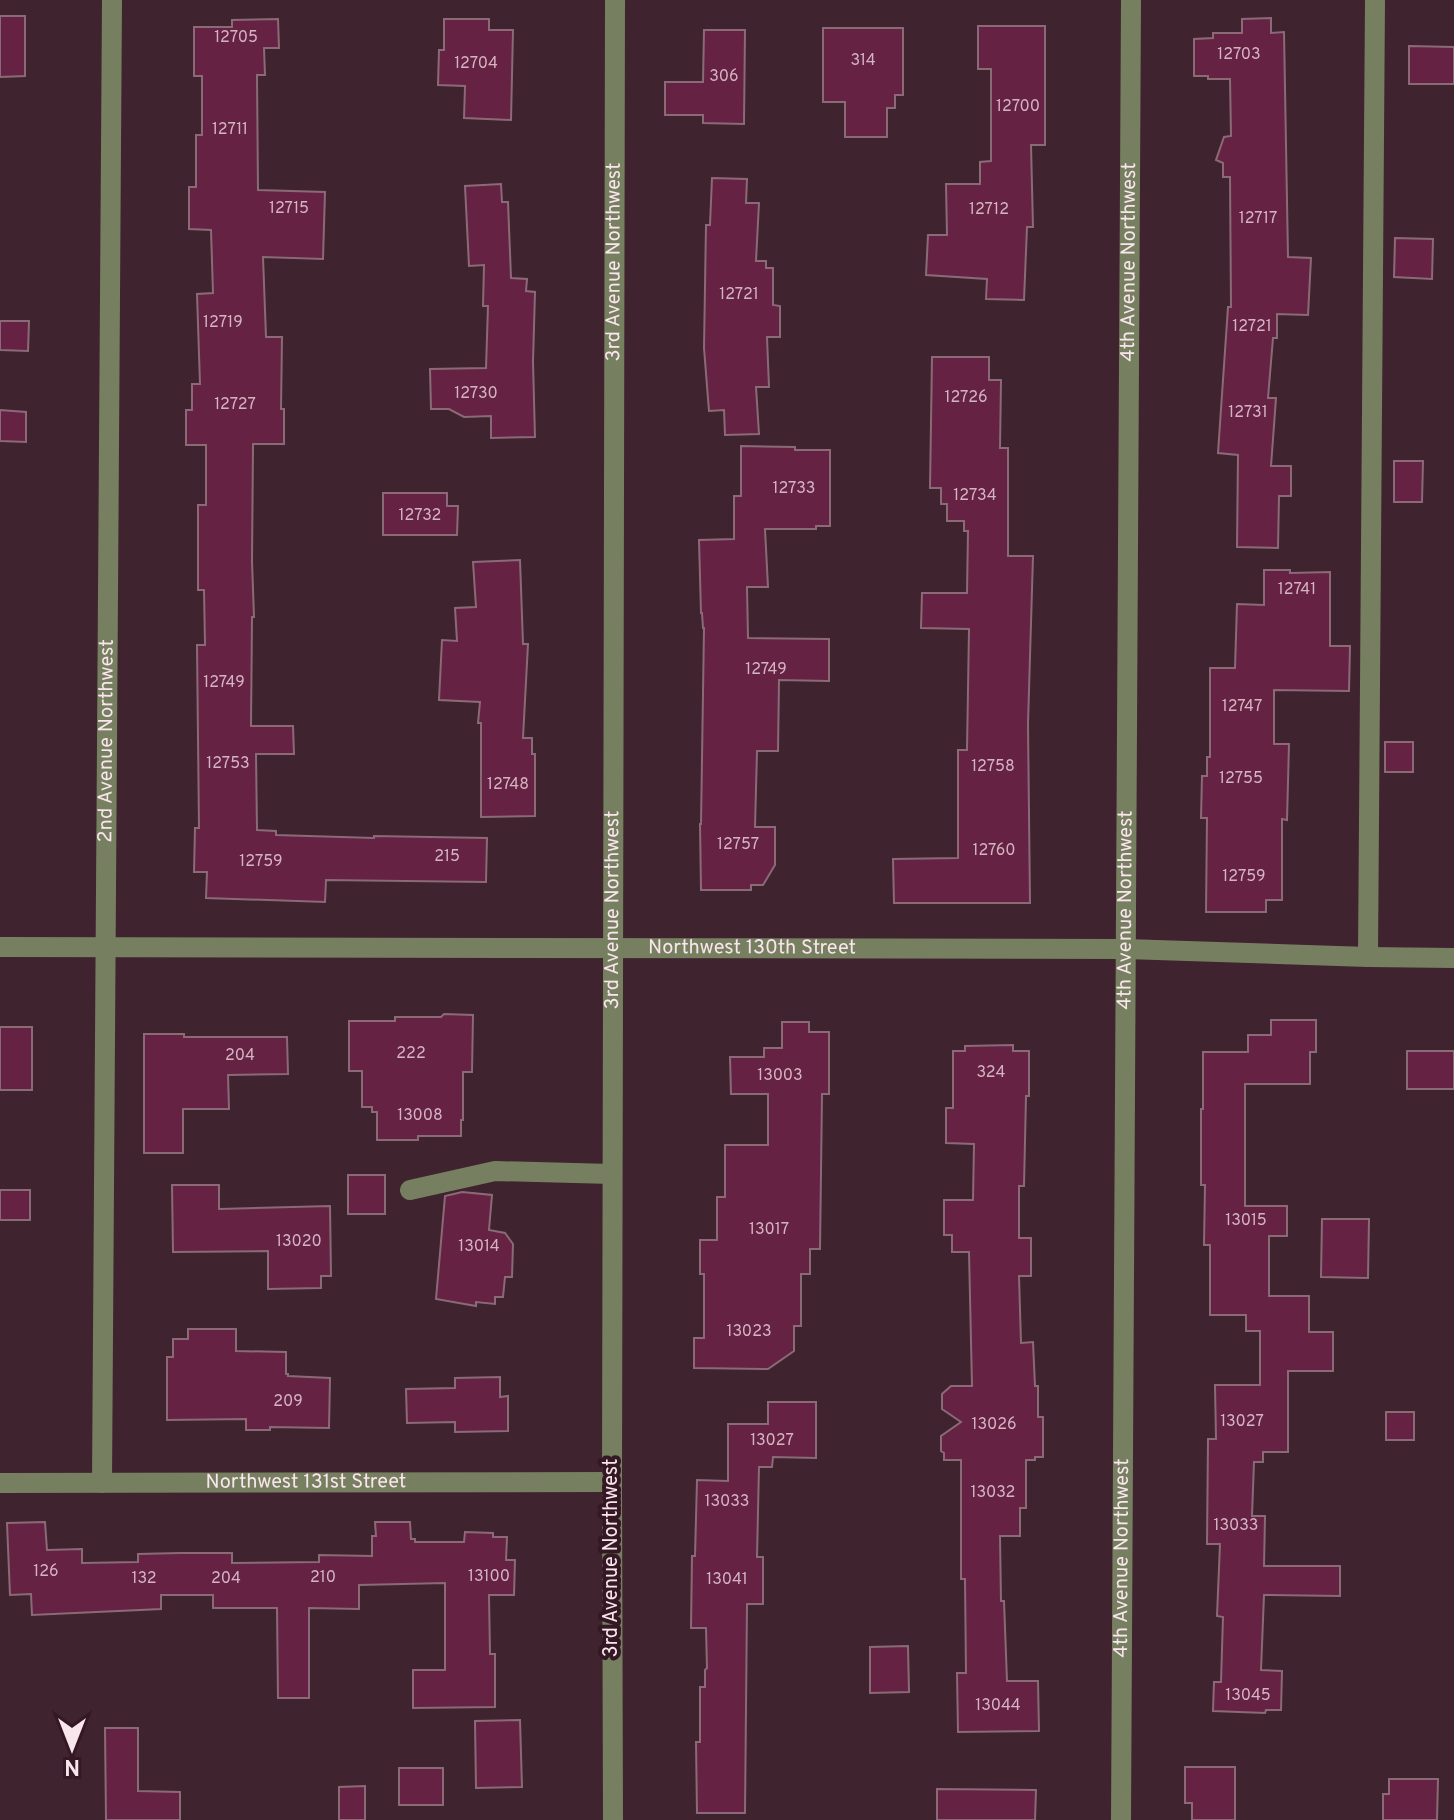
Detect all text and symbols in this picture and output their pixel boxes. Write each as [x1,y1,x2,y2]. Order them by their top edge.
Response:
house number: 12705 [214,28,258,48]
house number: 12703 [1217,45,1261,65]
house number: 314 [850,51,876,71]
house number: 12704 [454,54,498,74]
house number: 306 [709,67,739,87]
house number: 12700 [996,97,1040,117]
house number: 12711 [212,120,248,140]
street label: 3rd Avenue Northwest [601,162,628,362]
street label: 4th Avenue Northwest [1116,162,1143,362]
house number: 12715 [269,199,309,219]
house number: 12712 [969,200,1009,220]
house number: 12717 [1239,209,1277,229]
house number: 12721 [719,285,759,305]
house number: 12719 [203,313,243,333]
house number: 12721 [1232,317,1272,337]
house number: 12730 [454,384,498,404]
house number: 12726 [944,388,988,408]
house number: 12727 [214,395,256,415]
house number: 12731 [1228,403,1268,423]
house number: 12733 [773,479,815,499]
house number: 12734 [953,486,997,506]
house number: 12732 [399,506,441,526]
house number: 12741 [1278,580,1316,600]
street label: 2nd Avenue Northwest [93,639,121,843]
house number: 12749 [745,660,787,680]
house number: 12749 [203,673,245,693]
house number: 12747 [1222,697,1262,717]
house number: 12753 [206,754,250,774]
house number: 12758 [971,757,1015,777]
house number: 12755 [1219,769,1263,789]
house number: 12748 [487,775,529,795]
street label: 3rd Avenue Northwest [600,810,626,1010]
street label: 4th Avenue Northwest [1112,810,1140,1010]
house number: 12757 [717,835,759,855]
house number: 12760 [973,841,1015,861]
house number: 215 [434,847,460,867]
house number: 12759 [239,852,283,872]
house number: 12759 [1222,867,1266,887]
street label: Northwest 130th Street [648,935,856,962]
house number: 222 [396,1044,426,1064]
house number: 204 [225,1046,255,1066]
house number: 324 [977,1063,1005,1083]
house number: 13003 [757,1066,803,1086]
house number: 13008 [397,1106,443,1126]
house number: 13015 [1225,1211,1267,1231]
house number: 13017 [749,1220,789,1240]
house number: 13020 [276,1232,322,1252]
house number: 13014 [458,1237,500,1257]
house number: 13023 [726,1322,772,1342]
house number: 209 [273,1392,303,1412]
house number: 13027 [1220,1412,1264,1432]
house number: 13026 [971,1415,1017,1435]
house number: 13027 [750,1431,794,1451]
street label: 4th Avenue Northwest [1109,1458,1136,1658]
street label: 3rd Avenue Northwest [599,1459,625,1658]
street label: Northwest 131st Street [206,1469,406,1496]
house number: 13032 [971,1483,1015,1503]
house number: 13033 [705,1492,749,1512]
house number: 13033 [1214,1516,1258,1536]
house number: 126 [33,1562,59,1582]
house number: 13100 [468,1567,510,1587]
house number: 210 [310,1568,336,1588]
house number: 132 [131,1569,157,1589]
house number: 204 [211,1569,241,1589]
house number: 13041 [706,1570,748,1590]
house number: 13045 [1225,1686,1271,1706]
house number: 13044 [975,1696,1021,1716]
north arrow [32,1708,112,1788]
text: N [64,1752,80,1779]

